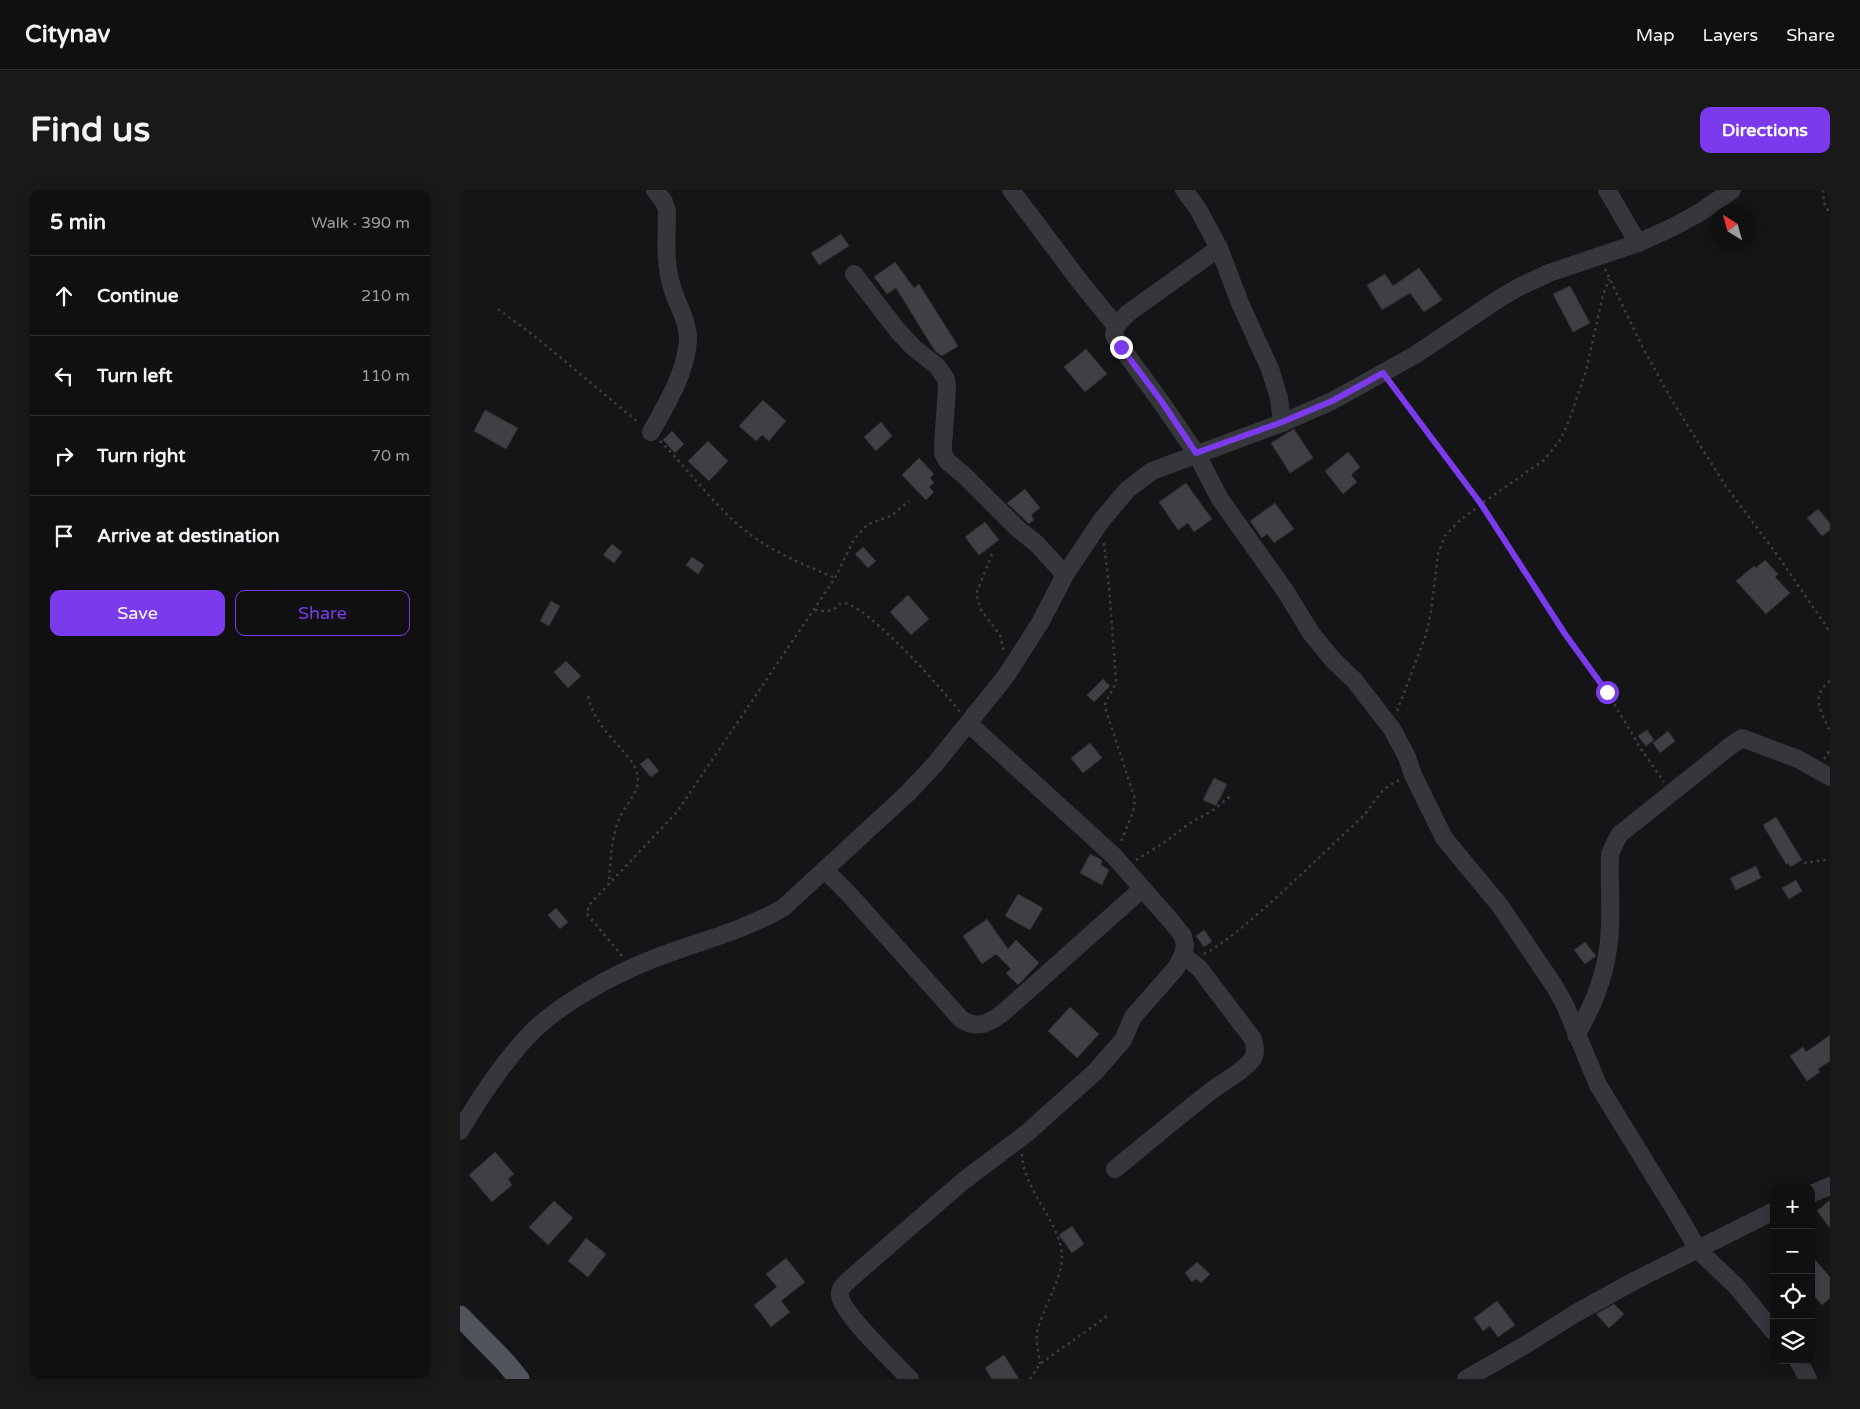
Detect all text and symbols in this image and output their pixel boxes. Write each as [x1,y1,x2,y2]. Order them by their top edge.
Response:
text: Citynav [25,20,110,49]
text: Map [1636,24,1675,46]
text: Layers [1703,24,1758,46]
text: Share [1786,24,1835,46]
button: Directions [1700,107,1830,153]
text: Find us [30,109,150,151]
north arrow [1710,205,1755,250]
text: 5 min [50,210,106,235]
text: Walk · 390 m [311,213,410,233]
icon: ahead [50,282,78,310]
text: Continue [97,285,179,307]
text: 210 m [361,286,410,306]
route end [1110,336,1133,359]
icon: left [50,362,78,390]
text: Turn left [97,365,173,387]
text: 110 m [361,366,410,386]
icon: right [50,442,78,470]
text: Turn right [97,445,185,467]
text: 70 m [371,446,410,466]
icon: arrive [50,522,78,550]
text: Arrive at destination [97,525,280,547]
button: Save [50,590,225,636]
button: Share [235,590,410,636]
route start [1596,681,1619,704]
map controls [1770,1184,1815,1364]
button: + [1770,1184,1815,1229]
button: − [1770,1229,1815,1274]
button: locate [1770,1274,1815,1319]
button: layers [1770,1319,1815,1364]

